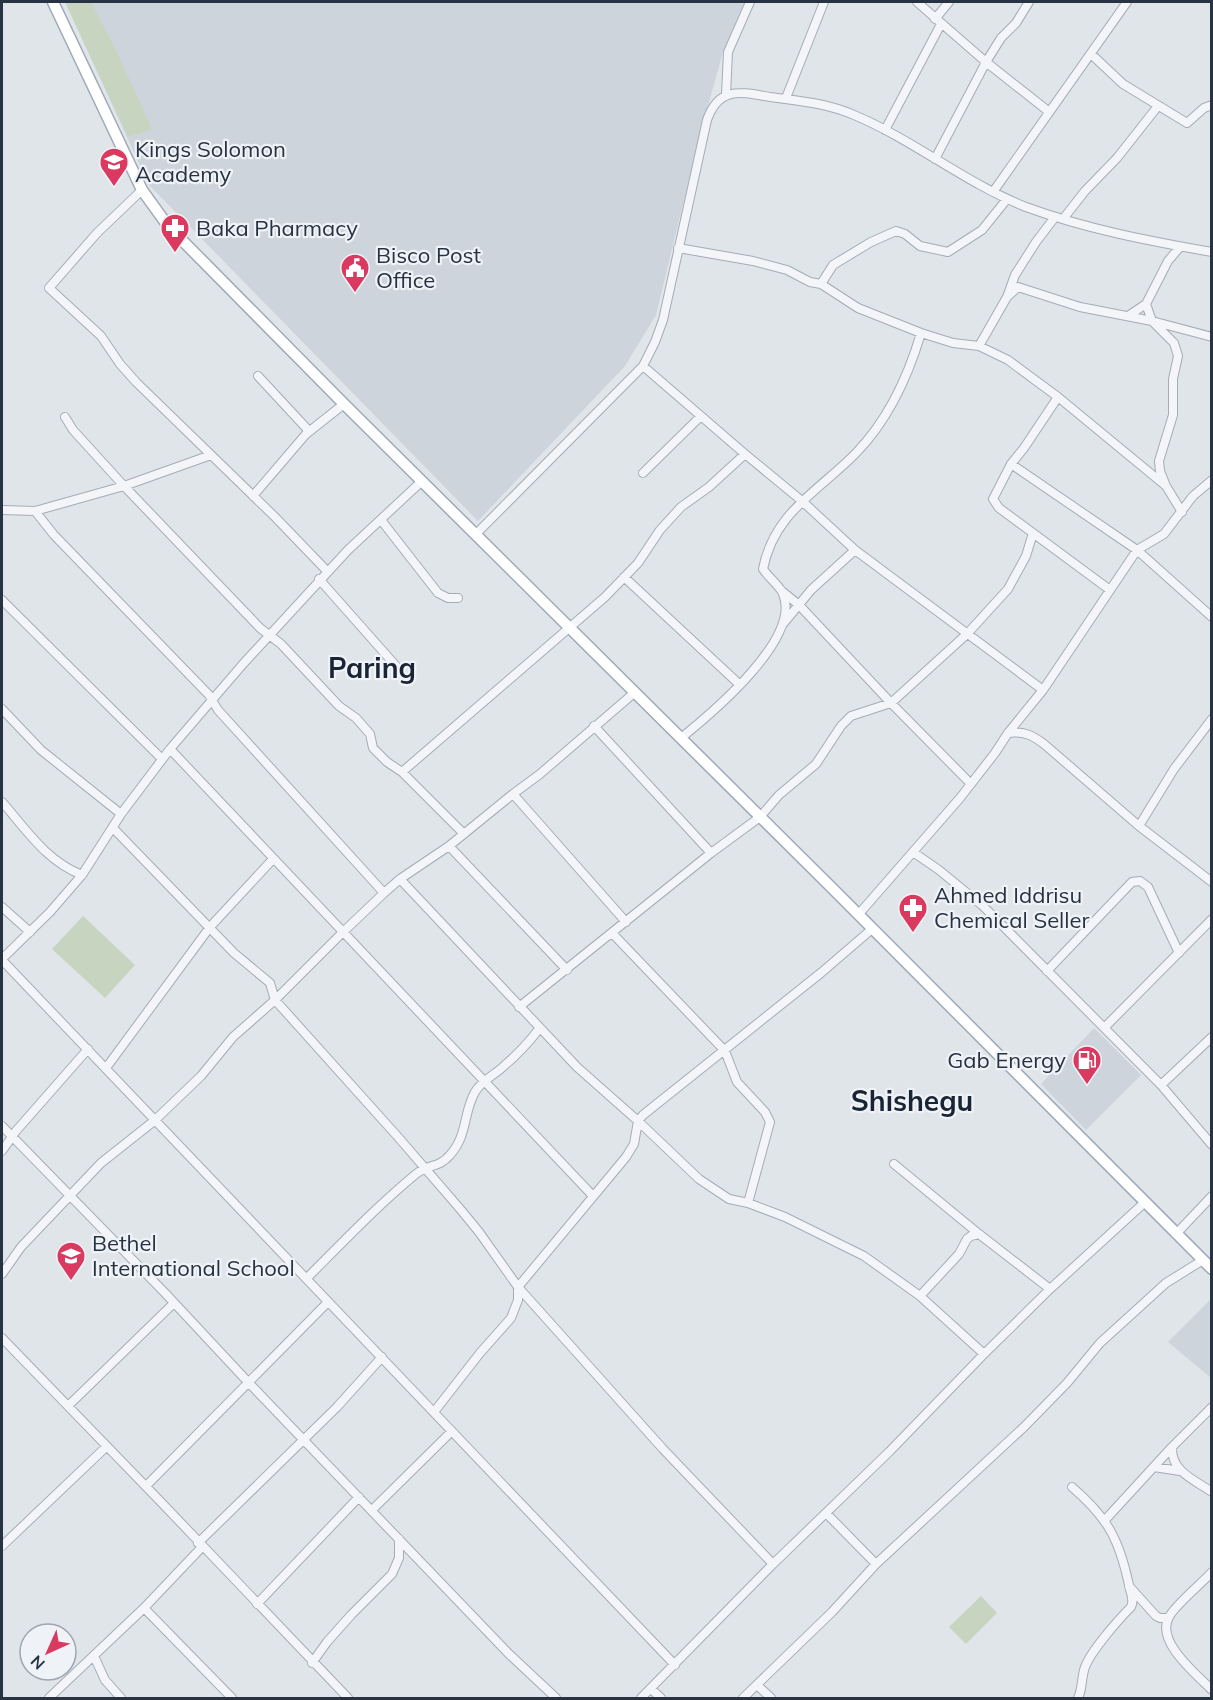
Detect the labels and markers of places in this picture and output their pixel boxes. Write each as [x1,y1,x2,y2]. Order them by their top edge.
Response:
place label: Kings Solomon Academy [135,135,286,188]
school or university icon: Kings Solomon Academy [98,146,130,188]
pharmacy icon: Baka Pharmacy [159,212,191,254]
place label: Baka Pharmacy [196,214,358,242]
place label: Bisco Post Office [376,241,481,294]
public building icon: Bisco Post Office [339,252,371,294]
place label: Ahmed Iddrisu Chemical Seller [934,881,1090,934]
pharmacy icon: Ahmed Iddrisu Chemical Seller [897,892,929,934]
fuel station icon: Gab Energy [1071,1044,1103,1086]
place label: Gab Energy [947,1046,1066,1074]
place label: Bethel International School [92,1229,295,1282]
school or university icon: Bethel International School [55,1240,87,1282]

